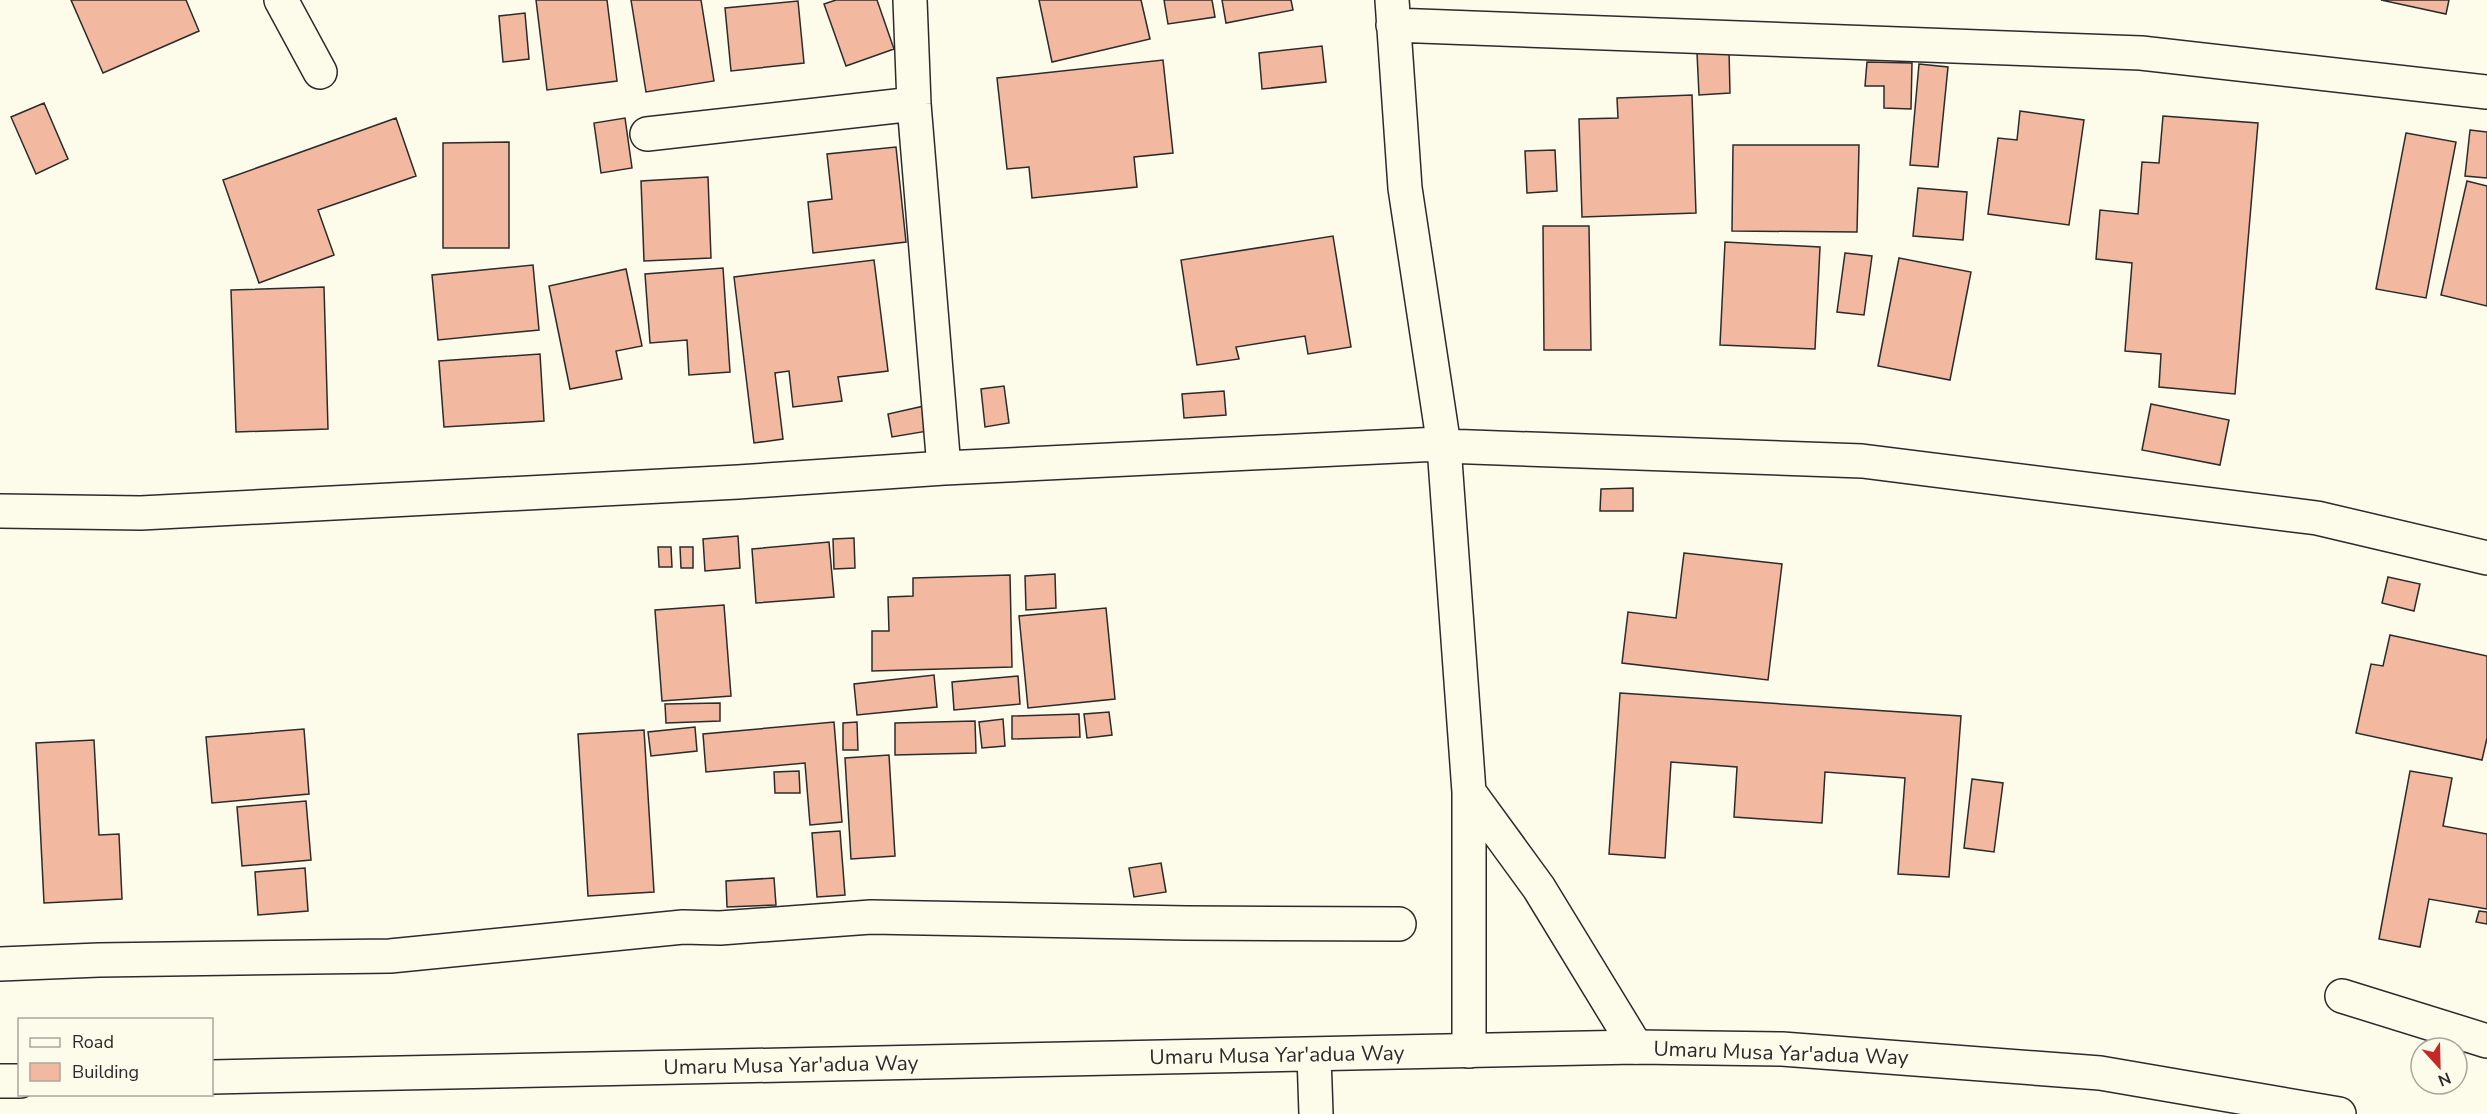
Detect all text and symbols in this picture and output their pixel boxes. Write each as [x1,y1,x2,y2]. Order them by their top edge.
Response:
legend [18,1018,213,1096]
text: Road [72,1030,114,1054]
street label: Umaru Musa Yar'adua Way [1653,1035,1909,1071]
north arrow [2409,1036,2469,1096]
street label: Umaru Musa Yar'adua Way [1149,1039,1405,1071]
street label: Umaru Musa Yar'adua Way [663,1049,919,1081]
text: Building [72,1060,139,1084]
text: N [2435,1067,2454,1091]

